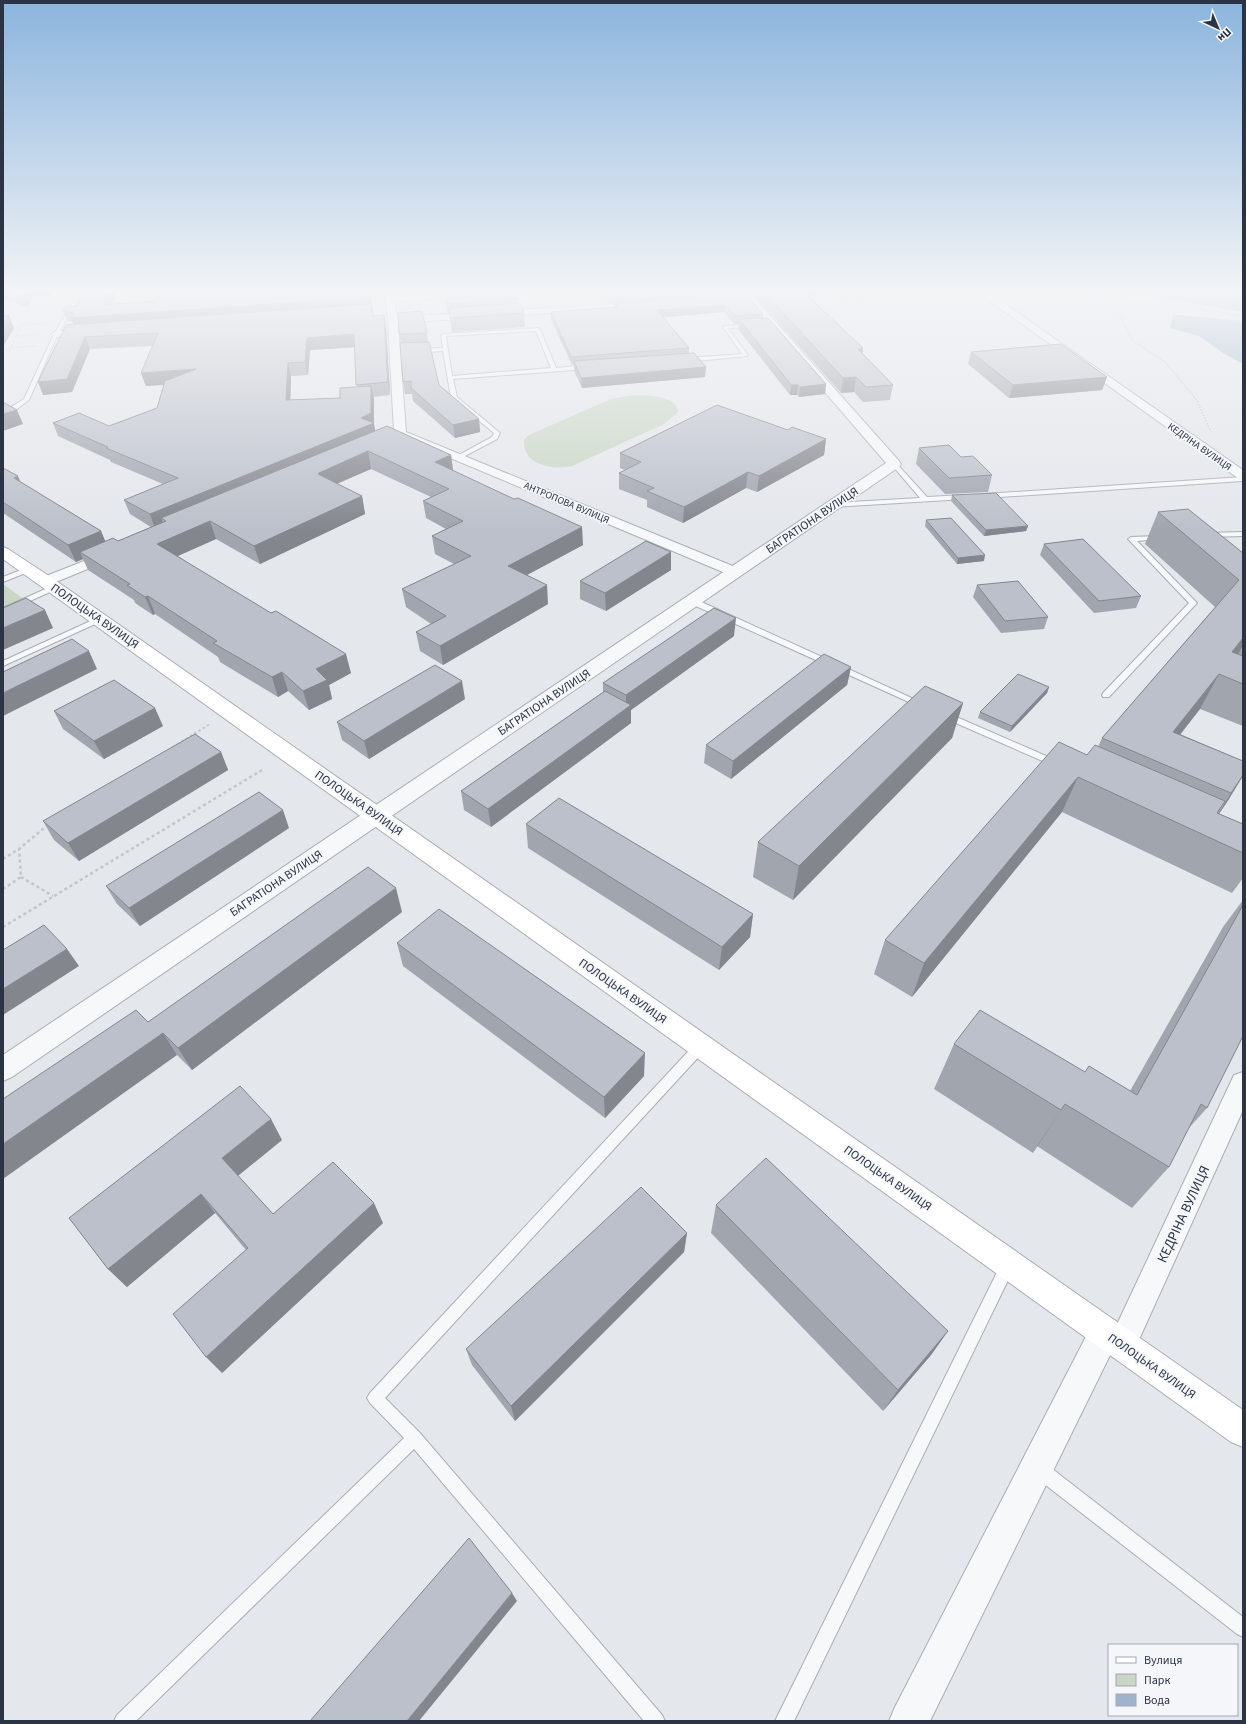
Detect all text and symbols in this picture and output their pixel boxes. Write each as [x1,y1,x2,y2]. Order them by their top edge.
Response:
north arrow [1198,8,1238,48]
text: Пн [1214,25,1235,45]
street label: КЕДРІНА ВУЛИЦЯ [1165,420,1234,474]
street label: АНТРОПОВА ВУЛИЦЯ [522,479,611,527]
street label: БАГРАТІОНА ВУЛИЦЯ [763,483,862,558]
street label: ПОЛОЦЬКА ВУЛИЦЯ [47,580,142,653]
street label: БАГРАТІОНА ВУЛИЦЯ [495,665,594,740]
street label: ПОЛОЦЬКА ВУЛИЦЯ [311,767,406,840]
street label: БАГРАТІОНА ВУЛИЦЯ [227,846,326,921]
street label: ПОЛОЦЬКА ВУЛИЦЯ [575,955,670,1028]
street label: ПОЛОЦЬКА ВУЛИЦЯ [840,1142,935,1215]
street label: КЕДРІНА ВУЛИЦЯ [1153,1163,1215,1266]
street label: ПОЛОЦЬКА ВУЛИЦЯ [1104,1330,1199,1403]
legend [1108,1644,1238,1716]
text: Вулиця [1144,1652,1182,1669]
text: Парк [1144,1672,1170,1689]
text: Вода [1144,1692,1170,1709]

